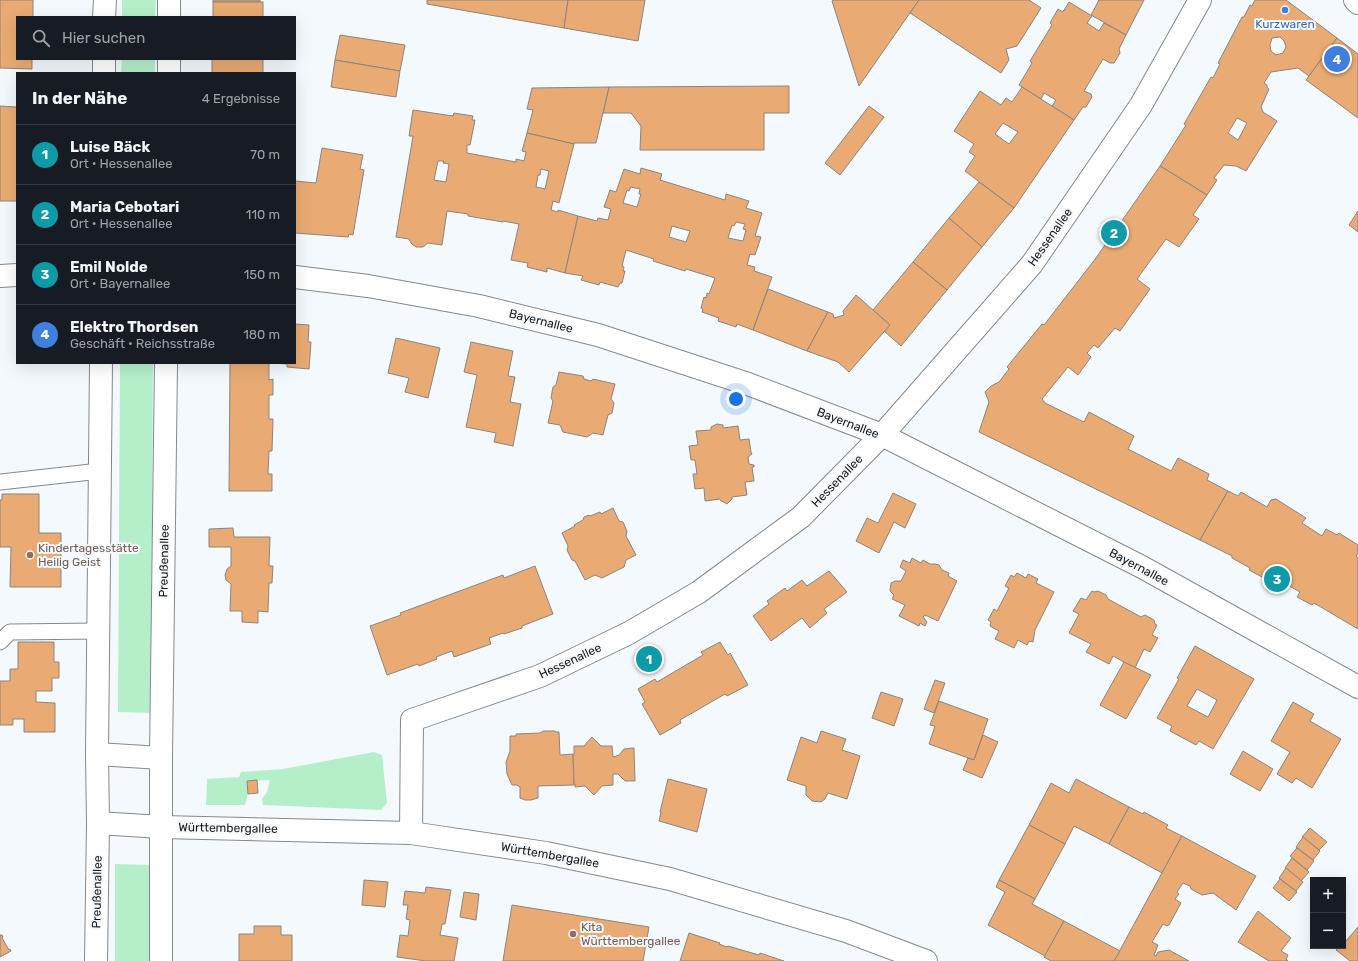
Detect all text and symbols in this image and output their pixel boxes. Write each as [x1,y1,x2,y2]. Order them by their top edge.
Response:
marker: Kurzwaren [1280,5,1290,15]
search box [16,16,296,60]
place label: Kurzwaren [1255,17,1315,31]
icon: search [30,27,52,49]
text: Hier suchen [62,29,145,47]
pin: 4 [1324,44,1350,74]
text: In der Nähe [32,88,127,108]
text: 4 Ergebnisse [202,91,280,106]
text: Luise Bäck [70,138,150,156]
text: 1 [42,147,48,162]
text: 70 m [250,147,280,162]
text: Ort · Hessenallee [70,156,173,171]
text: Maria Cebotari [70,198,179,216]
street label: Hessenallee [1025,205,1075,269]
text: 2 [41,207,49,222]
text: 110 m [246,207,280,222]
text: Ort · Hessenallee [70,216,173,231]
pin: 2 [1101,218,1127,248]
text: Emil Nolde [70,258,148,276]
text: 3 [41,267,49,282]
text: 150 m [244,267,280,282]
text: Ort · Bayernallee [70,276,170,291]
street label: Bayernallee [508,306,575,336]
text: Elektro Thordsen [70,318,199,336]
text: 4 [41,327,49,342]
text: 180 m [243,327,280,342]
text: Geschäft · Reichsstraße [70,336,215,351]
your location [726,389,746,409]
street label: Bayernallee [815,405,881,441]
street label: Hessenallee [809,452,866,510]
street label: Preußenallee [156,524,172,598]
place label: Kindertagesstätte Heilig Geist [38,541,139,569]
street label: Bayernallee [1107,545,1171,589]
marker: Kindertagesstätte Heilig Geist [25,550,35,560]
pin: 3 [1264,564,1290,594]
street label: Hessenallee [536,640,604,682]
pin: 1 [636,644,662,674]
street label: Württembergallee [178,820,278,836]
street label: Württembergallee [500,839,600,871]
street label: Preußenallee [89,855,105,929]
map controls [1310,877,1346,949]
button: + [1310,877,1346,913]
button: − [1310,913,1346,949]
place label: Kita Württembergallee [581,920,681,948]
marker: Kita Württembergallee [568,929,578,939]

